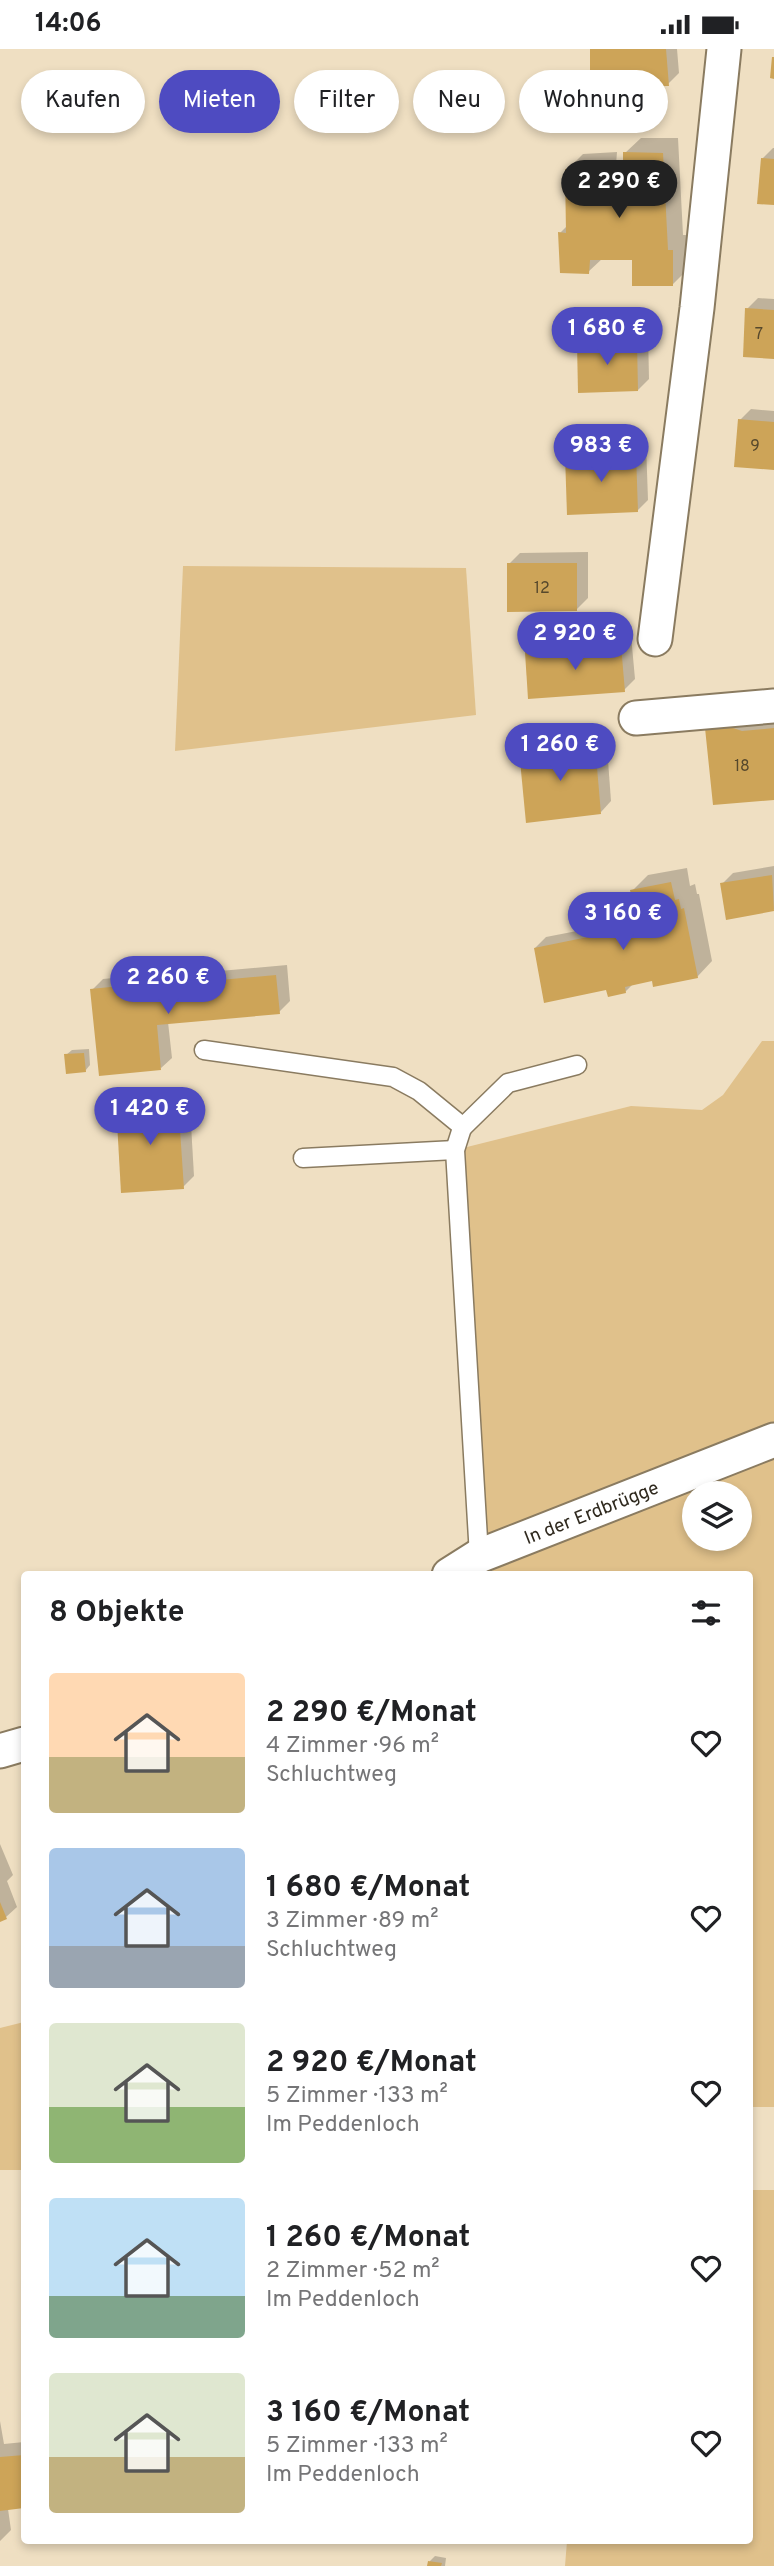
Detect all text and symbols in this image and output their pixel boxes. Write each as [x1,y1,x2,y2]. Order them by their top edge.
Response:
text: 14:06 [35,8,102,41]
chip: Kaufen [21,70,145,133]
chip: Mieten [159,70,280,133]
chip: Filter [294,70,399,133]
chip: Neu [413,70,505,133]
chip: Wohnung [519,70,668,133]
pin: 2 290 € [554,160,684,220]
text: 2 290 € [577,168,661,197]
pin: 1 680 € [542,307,672,367]
text: 1 680 € [568,315,646,344]
house number: 7 [755,325,763,345]
pin: 983 € [552,425,650,484]
text: 983 € [570,432,632,461]
house number: 9 [750,437,760,457]
house number: 12 [534,579,550,599]
pin: 2 920 € [510,613,640,672]
text: 2 920 € [533,620,617,649]
pin: 1 260 € [495,723,625,783]
text: 1 260 € [521,731,599,760]
house number: 18 [734,757,750,777]
pin: 3 160 € [558,893,688,952]
text: 3 160 € [584,900,662,929]
pin: 2 260 € [103,957,233,1016]
text: 2 260 € [126,964,210,993]
pin: 1 420 € [85,1087,215,1147]
text: 1 420 € [110,1095,190,1124]
street label: In der Erdbrügge [521,1477,663,1551]
map controls [682,1481,752,1551]
button: layers [682,1481,752,1551]
icon: filters [687,1594,725,1632]
text: 8 Objekte [49,1595,184,1632]
text: 2 290 €/Monat [266,1695,477,1732]
icon: home [105,1701,189,1785]
icon: heart [687,1724,725,1762]
text: 4 Zimmer · 96 m² [266,1732,439,1761]
text: Schluchtweg [266,1761,397,1790]
text: 1 680 €/Monat [266,1870,470,1907]
icon: home [105,1876,189,1960]
icon: heart [687,1899,725,1937]
text: 3 Zimmer · 89 m² [266,1907,439,1936]
text: Schluchtweg [266,1936,397,1965]
text: 2 920 €/Monat [266,2045,477,2082]
icon: home [105,2051,189,2135]
icon: heart [687,2074,725,2112]
text: 5 Zimmer · 133 m² [266,2082,448,2111]
text: Im Peddenloch [266,2111,420,2140]
text: 1 260 €/Monat [266,2220,470,2257]
icon: home [105,2226,189,2310]
icon: heart [687,2249,725,2287]
text: 2 Zimmer · 52 m² [266,2257,440,2286]
text: Im Peddenloch [266,2286,420,2315]
text: 3 160 €/Monat [266,2395,470,2432]
icon: home [105,2401,189,2485]
icon: heart [687,2424,725,2462]
text: 5 Zimmer · 133 m² [266,2432,448,2461]
text: Im Peddenloch [266,2461,420,2490]

